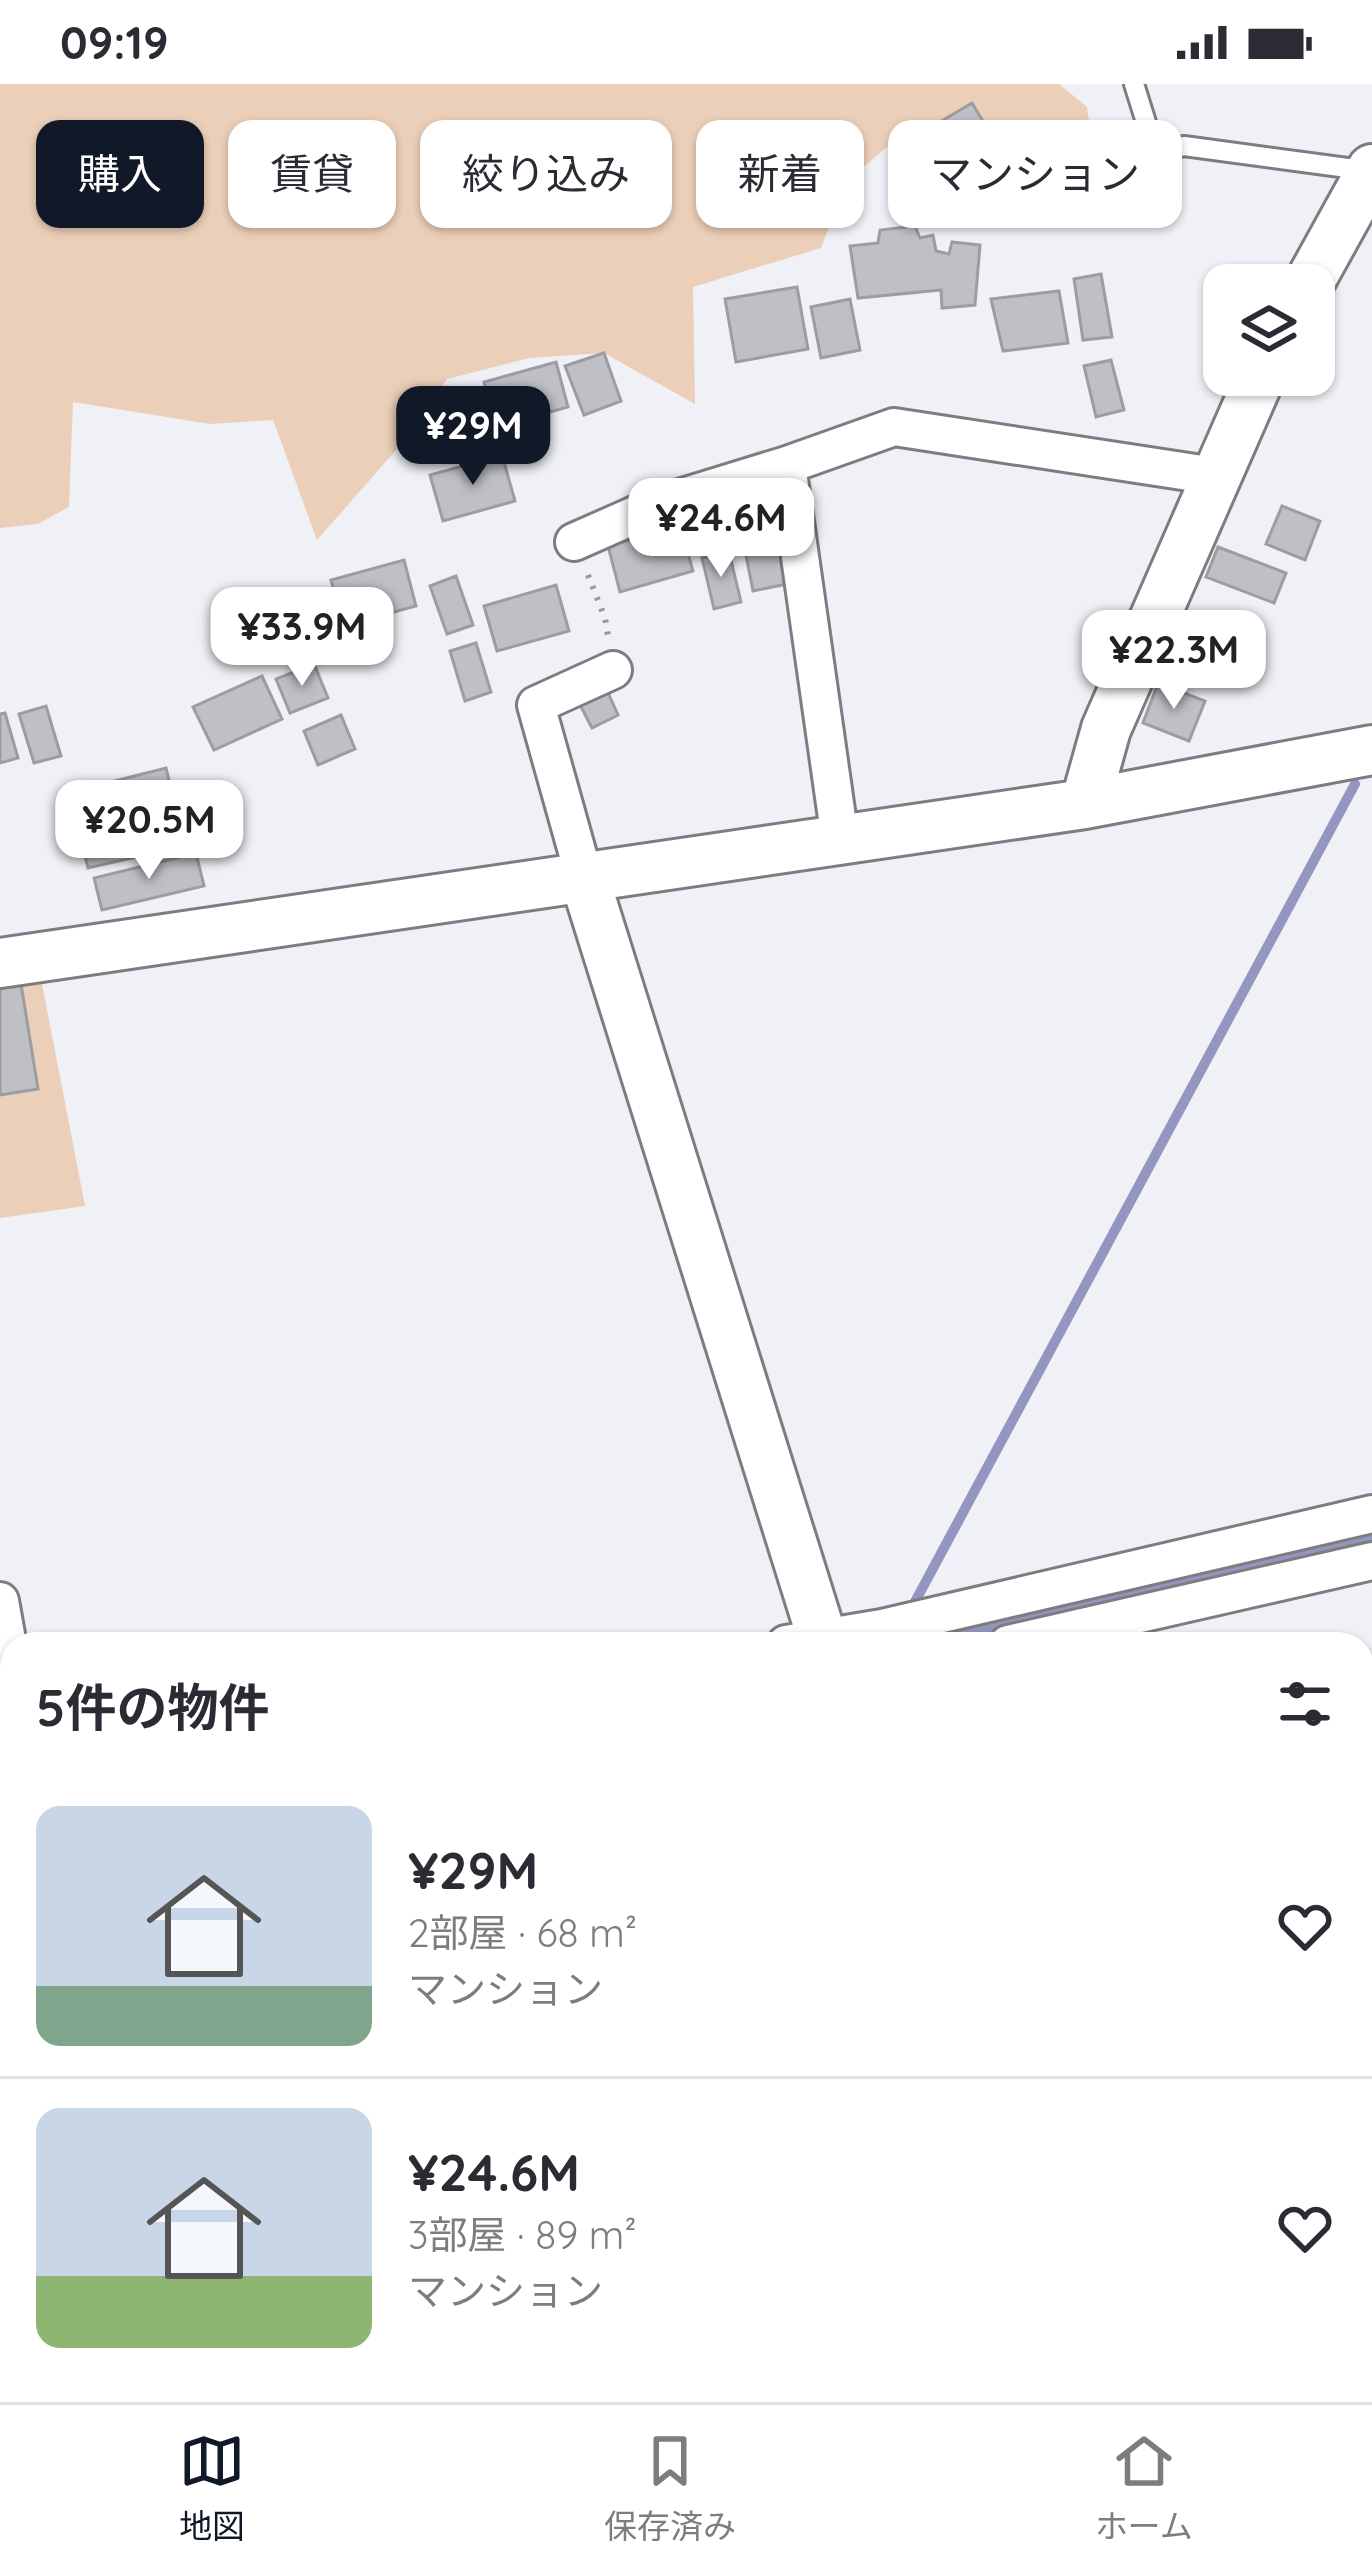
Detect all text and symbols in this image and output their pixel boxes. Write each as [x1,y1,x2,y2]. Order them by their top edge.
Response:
text: 09:19 [60,14,169,70]
chip: 購入 [36,120,204,228]
chip: 賃貸 [228,120,396,228]
chip: 絞り込み [420,120,672,228]
chip: 新着 [696,120,864,228]
chip: マンション [888,120,1182,228]
map controls [1203,264,1335,396]
button: layers [1203,264,1335,396]
pin: ¥29M [402,386,544,488]
text: ¥29M [423,400,523,449]
pin: ¥24.6M [623,478,819,580]
text: ¥24.6M [655,492,787,541]
pin: ¥33.9M [204,587,400,689]
text: ¥33.9M [238,601,366,650]
pin: ¥22.3M [1076,610,1272,712]
text: ¥22.3M [1109,624,1239,673]
pin: ¥20.5M [51,780,247,882]
text: ¥20.5M [82,794,216,843]
icon: filters [1272,1671,1338,1737]
text: 5件の物件 [36,1675,269,1739]
text: ¥29M [408,1838,538,1902]
icon: home [132,1854,276,1998]
icon: heart [1272,1893,1338,1959]
text: 2部屋 · 68 m² [408,1908,637,1957]
text: マンション [408,1964,603,2013]
text: ¥24.6M [408,2140,580,2204]
icon: home [132,2156,276,2300]
icon: heart [1272,2195,1338,2261]
text: 3部屋 · 89 m² [408,2210,637,2259]
text: マンション [408,2266,603,2315]
tab: 地図 [179,2428,245,2548]
tab: 保存済み [604,2428,736,2548]
tab: ホーム [1095,2428,1193,2548]

